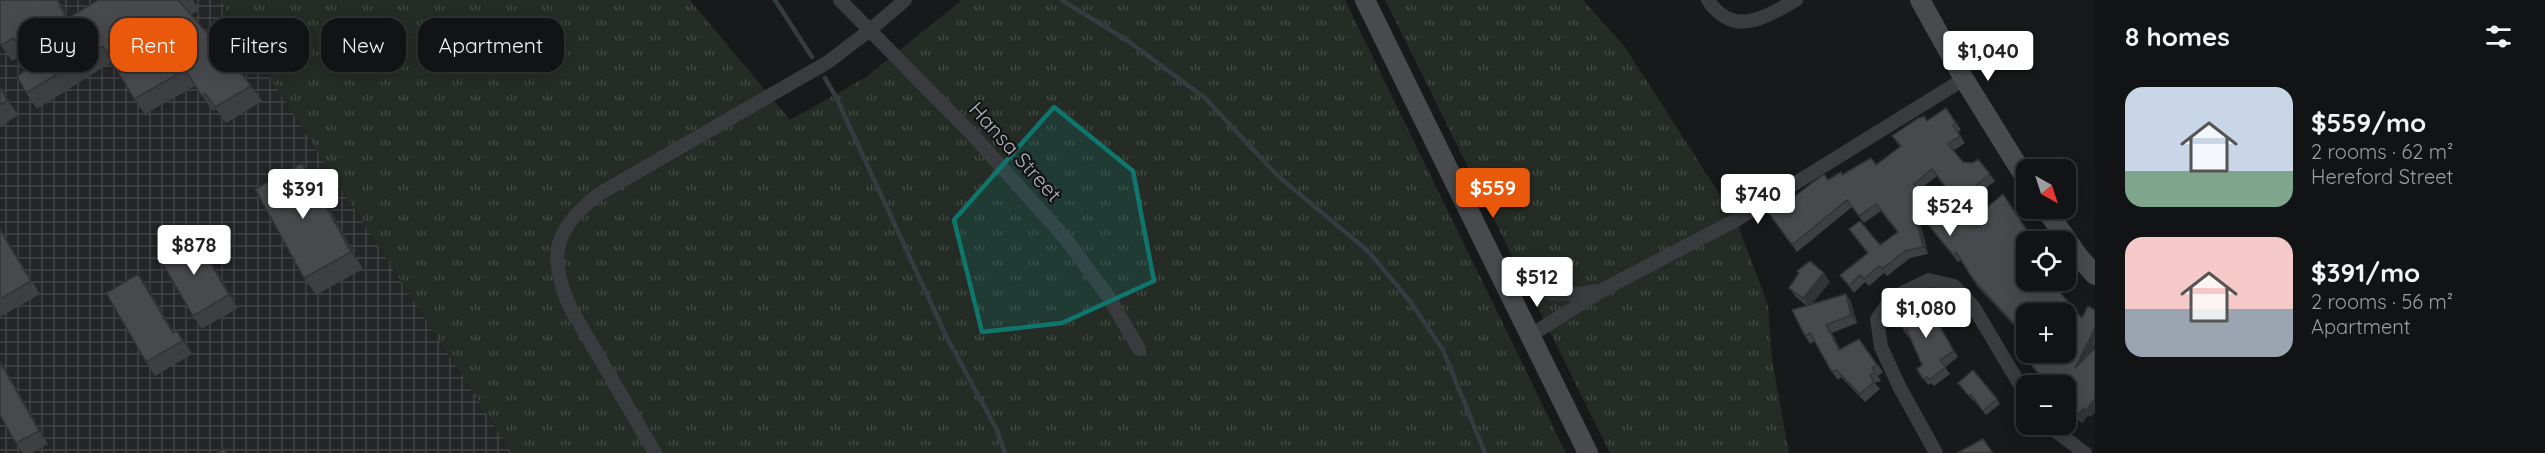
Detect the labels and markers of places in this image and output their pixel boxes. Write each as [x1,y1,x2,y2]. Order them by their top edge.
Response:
pin: $1,040 [1939,31,2037,82]
pin: $559 [1457,168,1529,219]
pin: $391 [267,169,339,220]
pin: $740 [1722,174,1794,225]
pin: $524 [1914,186,1986,237]
pin: $878 [158,225,230,276]
pin: $512 [1501,257,1573,308]
pin: $1,080 [1877,288,1975,339]

